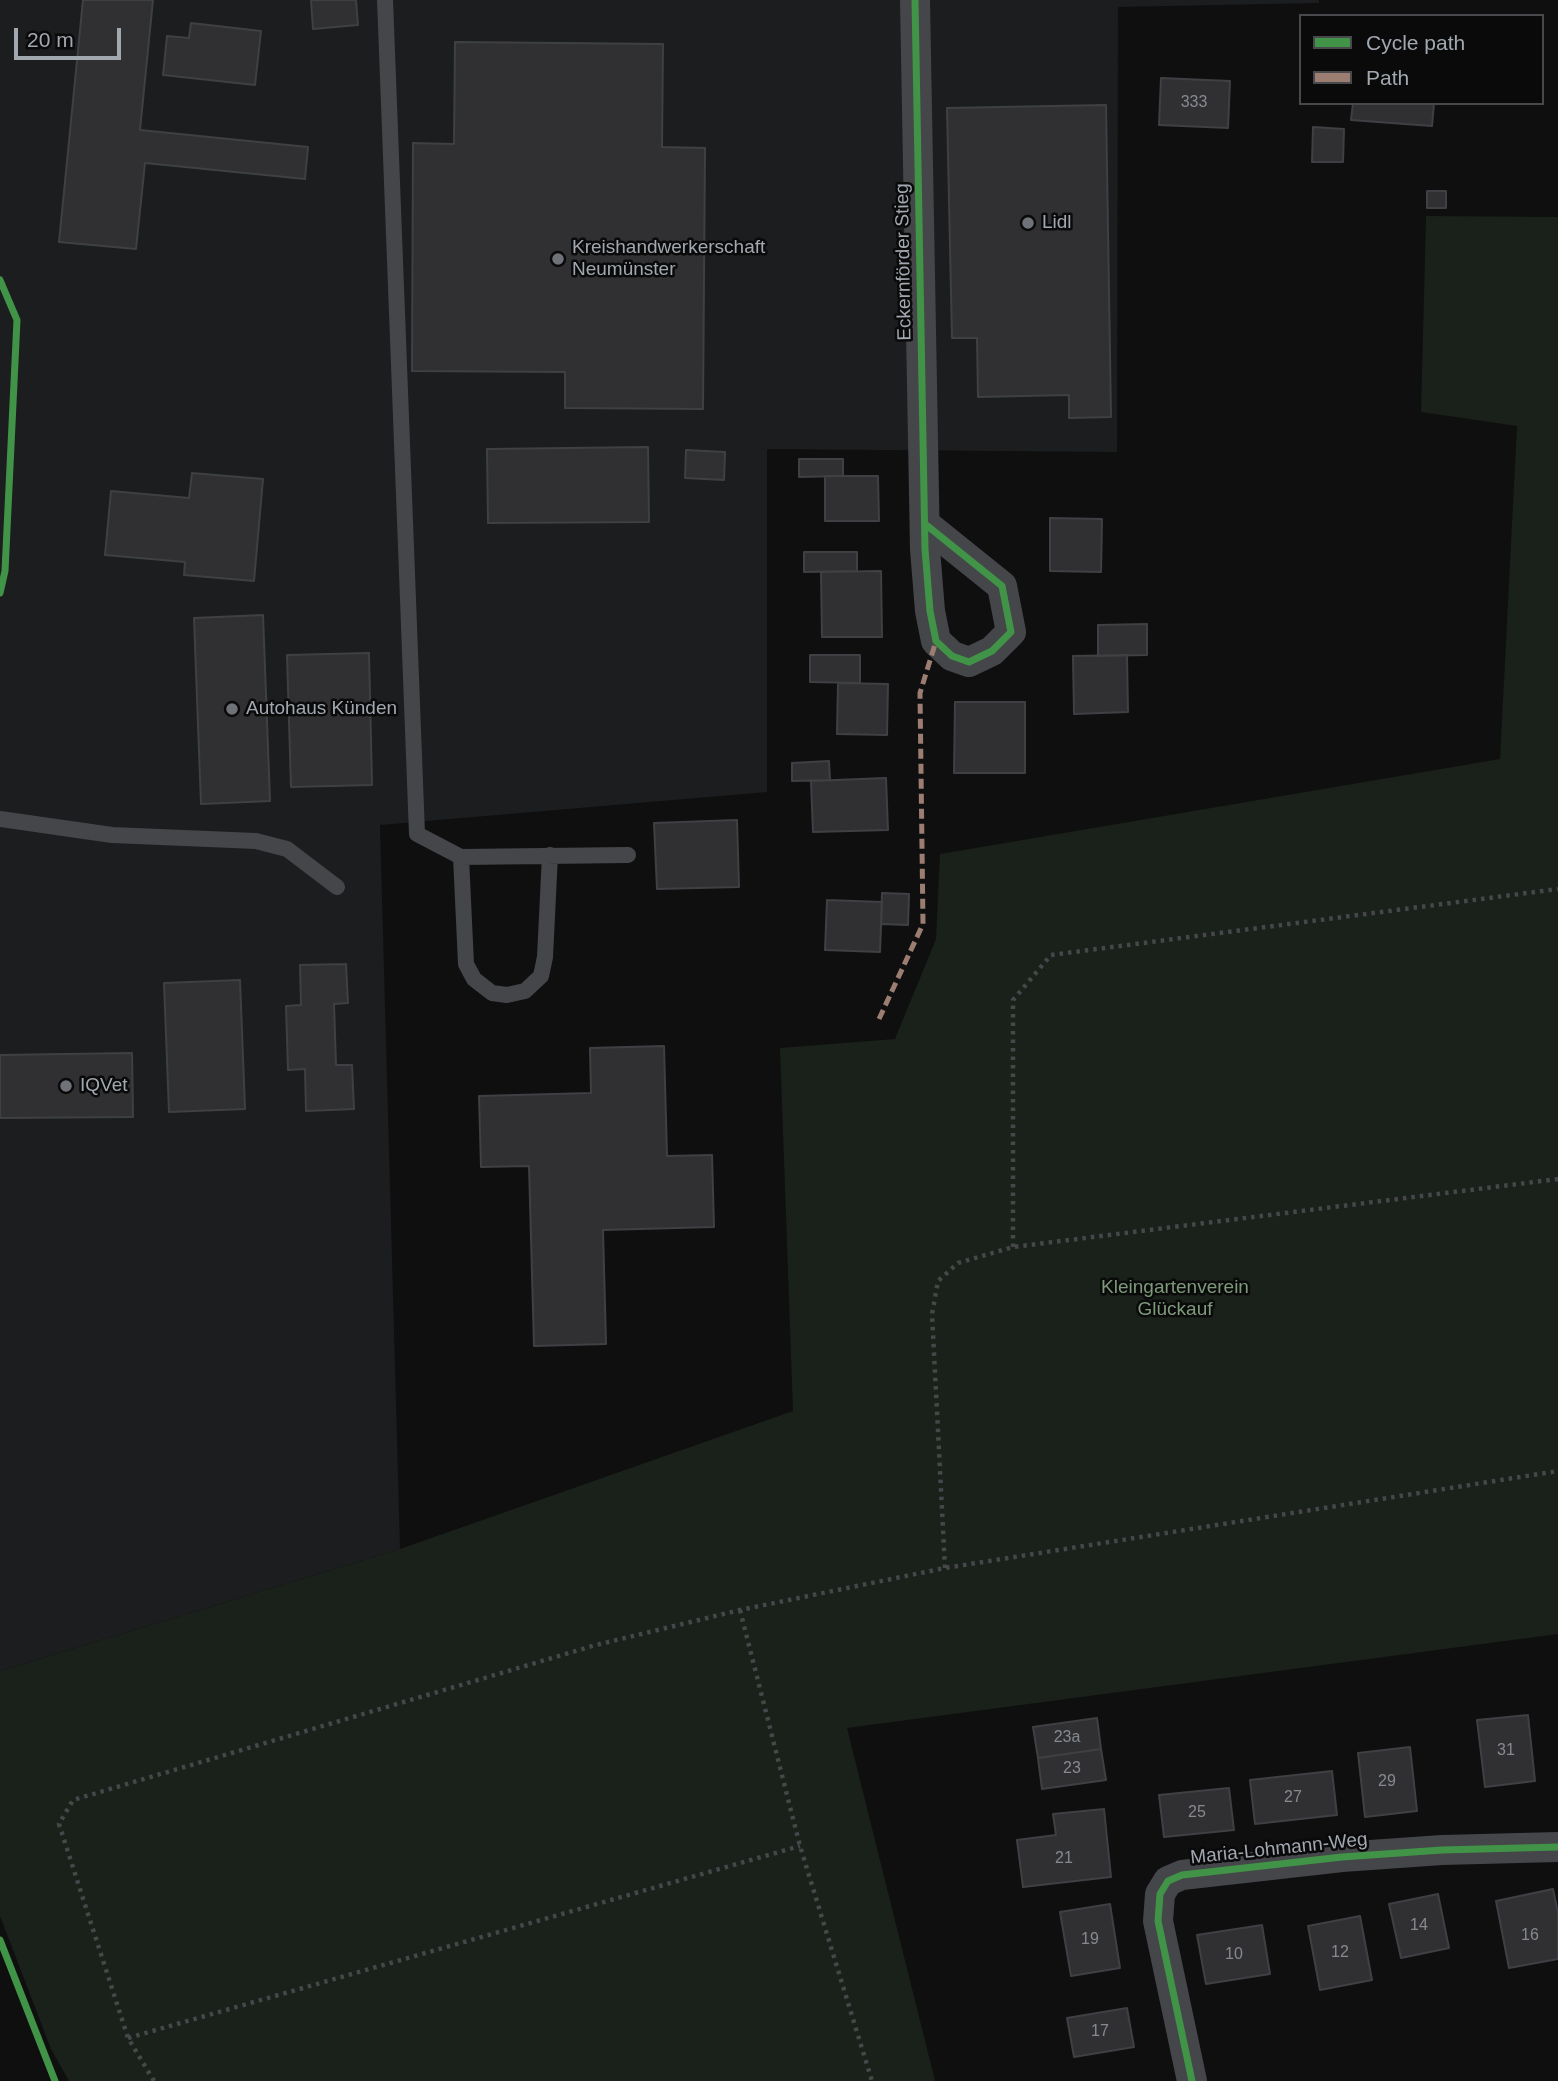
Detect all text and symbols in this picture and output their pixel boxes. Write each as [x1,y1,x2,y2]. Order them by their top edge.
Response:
scale bar [18,14,124,58]
legend [1299,14,1544,105]
text: 20 m [27,28,74,51]
text: Cycle path [1366,31,1465,54]
text: Path [1366,66,1409,89]
house number: 333 [1181,93,1207,113]
street label: Eckernförder Stieg [891,183,917,341]
place label: Lidl [1042,212,1072,234]
marker: Lidl [1020,215,1036,231]
place label: Kreishandwerkerschaft Neumünster [572,237,765,281]
marker: Kreishandwerkerschaft Neumünster [550,251,566,267]
place label: Autohaus Künden [246,698,397,720]
marker: Autohaus Künden [224,701,240,717]
place label: IQVet [80,1075,128,1097]
marker: IQVet [58,1078,74,1094]
park label: Kleingartenverein Glückauf [1101,1277,1249,1321]
house number: 23a [1054,1728,1080,1748]
house number: 31 [1497,1741,1515,1761]
house number: 23 [1063,1759,1081,1779]
house number: 29 [1378,1772,1396,1792]
house number: 27 [1284,1788,1302,1808]
house number: 25 [1188,1803,1206,1823]
street label: Maria-Lohmann-Weg [1189,1828,1369,1870]
house number: 21 [1055,1849,1073,1869]
house number: 14 [1410,1916,1428,1936]
house number: 16 [1521,1926,1539,1946]
house number: 19 [1081,1930,1099,1950]
house number: 12 [1331,1943,1349,1963]
house number: 10 [1225,1945,1243,1965]
house number: 17 [1091,2022,1109,2042]

